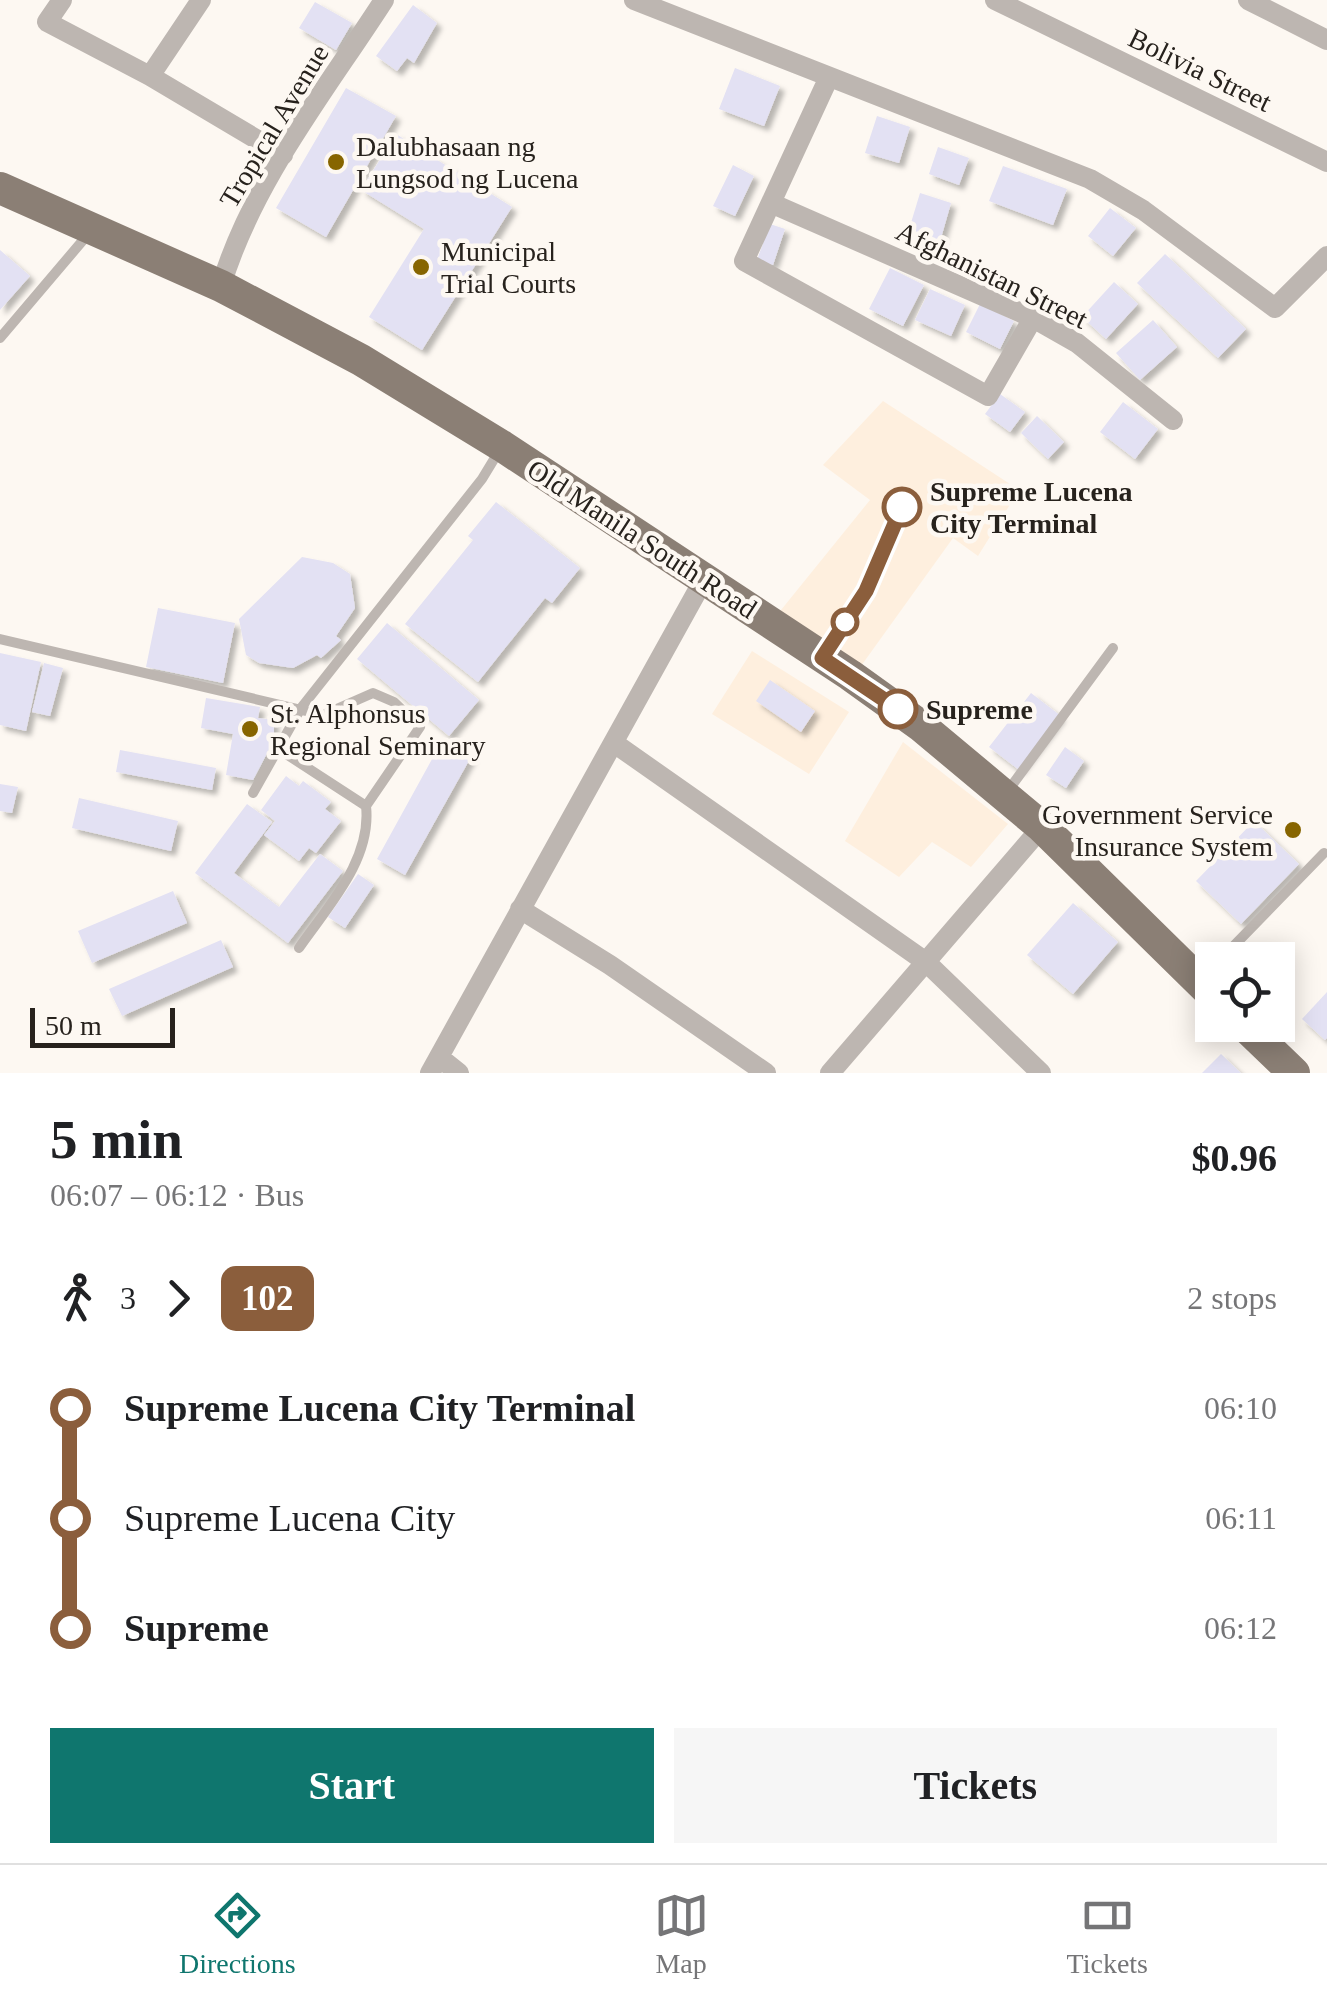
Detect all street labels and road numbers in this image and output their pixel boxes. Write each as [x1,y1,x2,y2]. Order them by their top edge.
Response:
street label: Bolivia Street [1124,22,1277,118]
street label: Tropical Avenue [213,39,335,213]
street label: Afghanistan Street [891,215,1093,335]
street label: Old Manila South Road [522,453,762,625]

